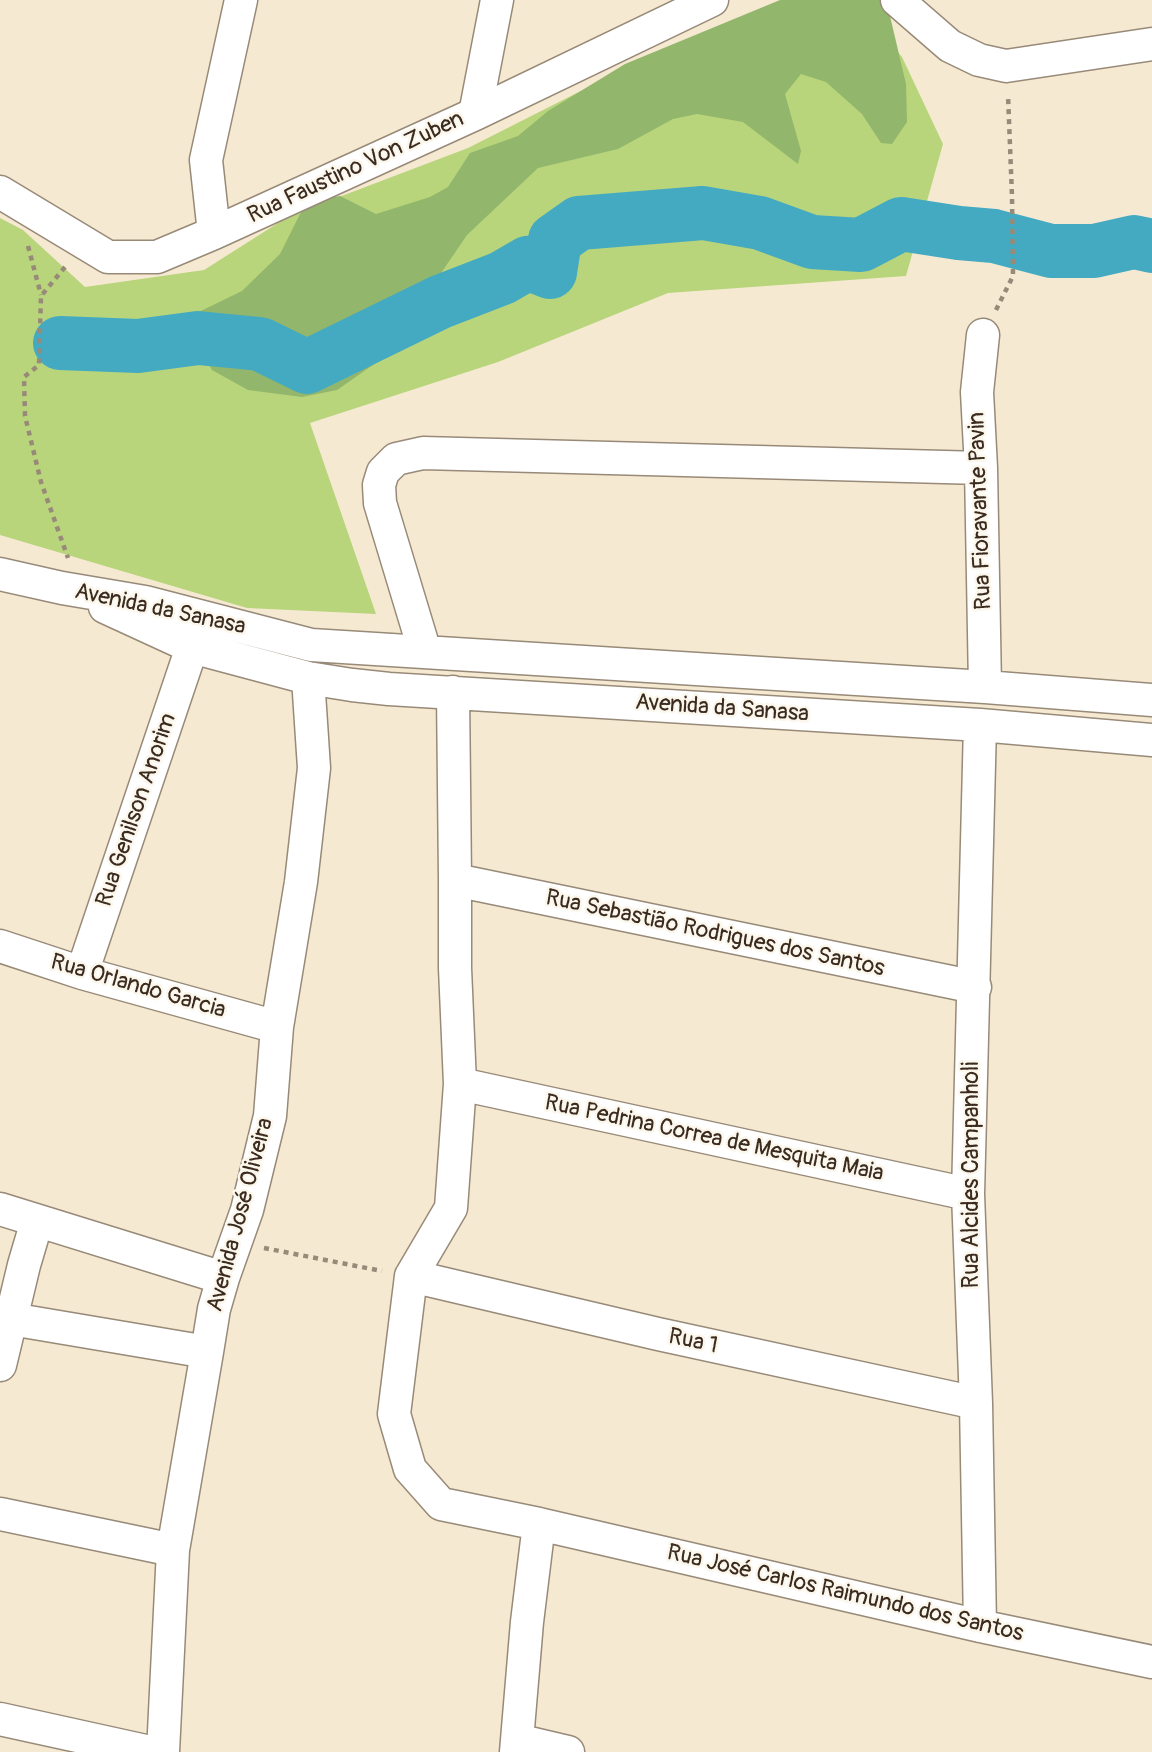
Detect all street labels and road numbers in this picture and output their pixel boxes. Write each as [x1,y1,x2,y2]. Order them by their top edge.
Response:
street label: Rua Faustino Von Zuben [243,106,469,230]
street label: Rua Fioravante Pavin [964,411,998,611]
street label: Avenida da Sanasa [72,578,248,642]
street label: Avenida da Sanasa [634,689,810,729]
street label: Rua Genilson Anorim [91,710,183,910]
street label: Rua Sebastião Rodrigues dos Santos [543,885,887,983]
street label: Rua Orlando Garcia [47,949,229,1025]
street label: Rua Alcides Campanholi [958,1062,986,1288]
street label: Rua Pedrina Correa de Mesquita Maia [542,1090,886,1188]
street label: Avenida José Oliveira [202,1115,280,1315]
street label: Rua 1 [666,1323,720,1361]
street label: Rua José Carlos Raimundo dos Santos [664,1540,1026,1648]

